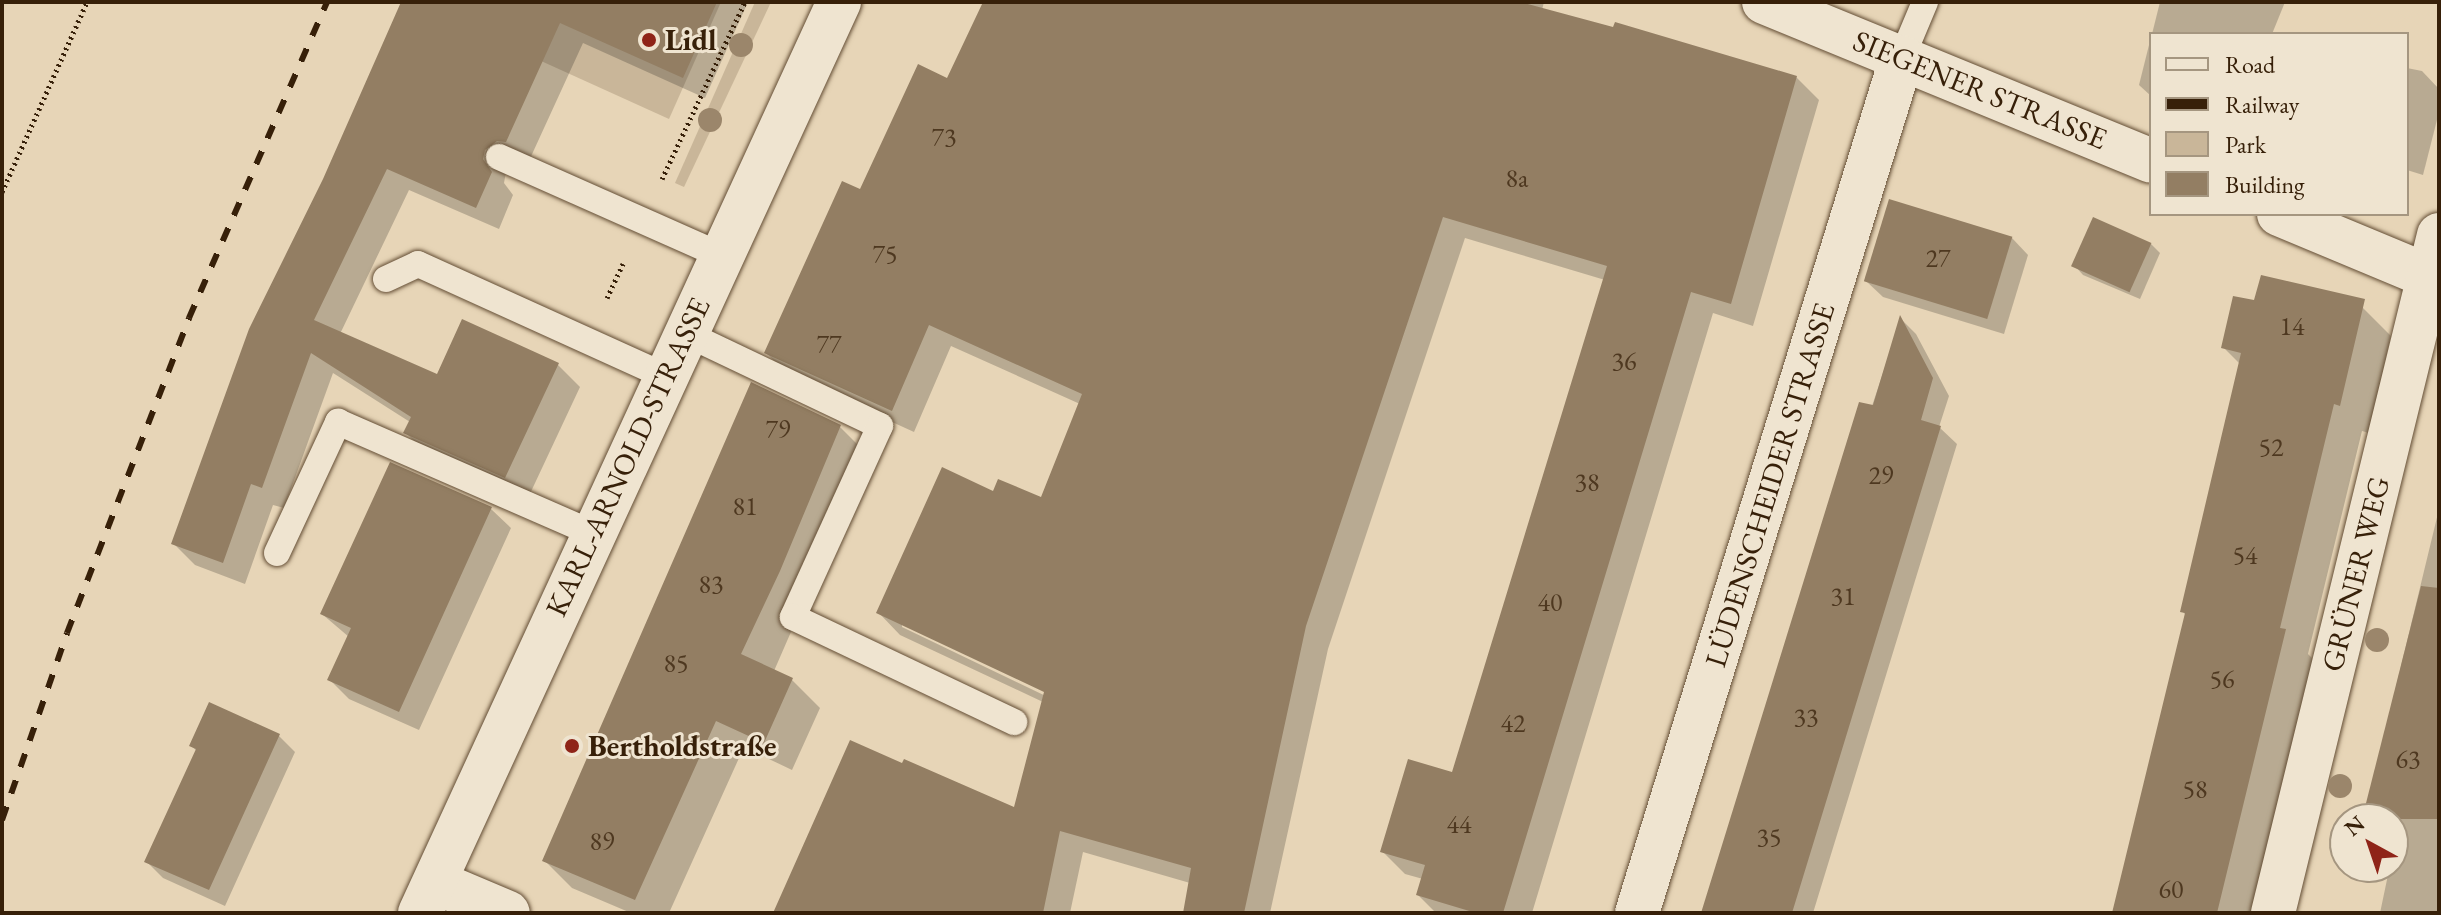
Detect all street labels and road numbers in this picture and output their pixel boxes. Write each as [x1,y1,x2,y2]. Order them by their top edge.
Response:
street label: SIEGENER STRASSE [1848,23,2112,157]
street label: KARL-ARNOLD-STRASSE [538,292,718,622]
street label: LÜDENSCHEIDER STRASSE [1697,299,1843,671]
street label: GRÜNER WEG [2314,473,2398,675]

